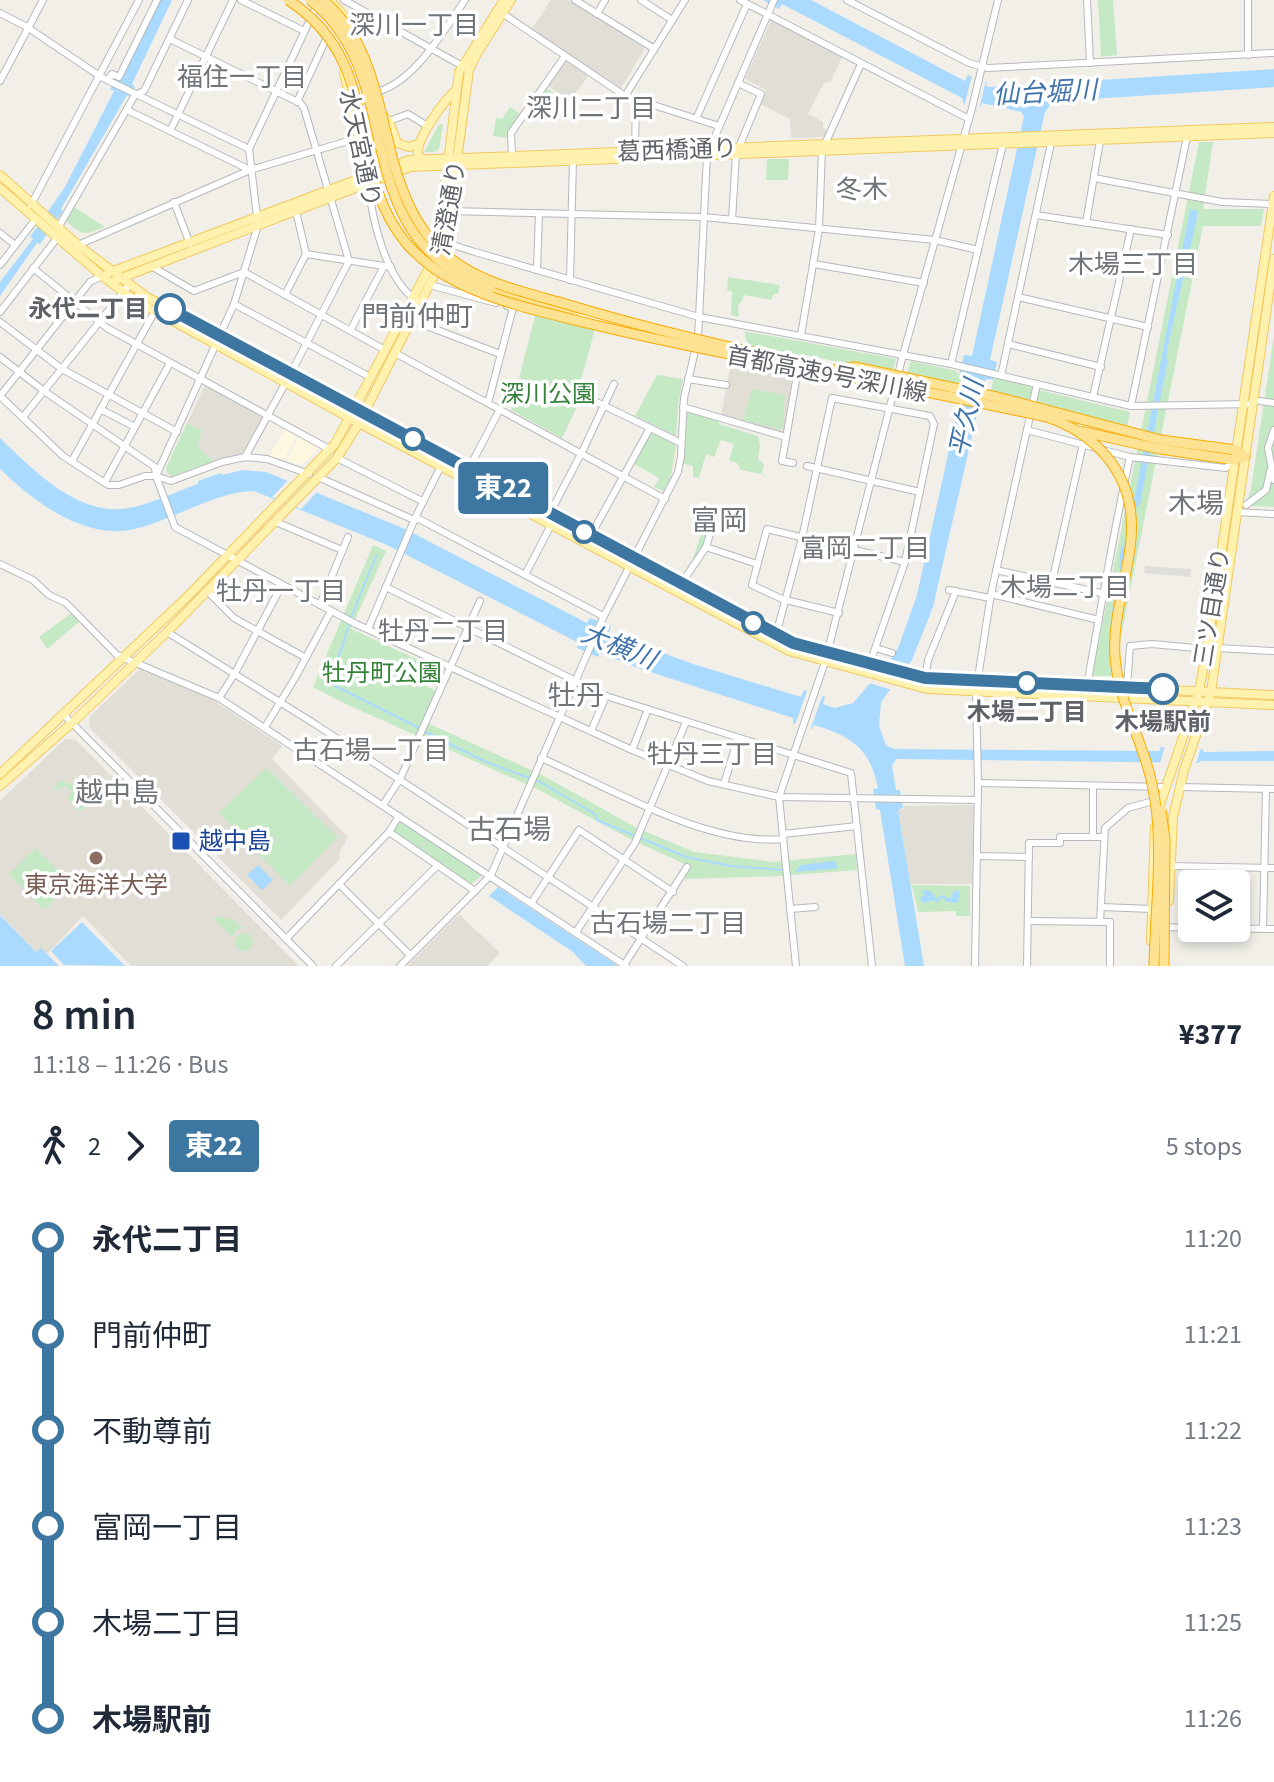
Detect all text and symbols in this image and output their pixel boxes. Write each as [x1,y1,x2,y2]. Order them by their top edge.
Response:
district label: 深川一丁目 [349,7,479,44]
district label: 福住一丁目 [177,59,307,96]
water label: 仙台堀川 [992,71,1101,114]
street label: 水天宮通り [330,86,389,210]
district label: 深川二丁目 [526,90,656,127]
street label: 葛西橋通り [616,131,738,170]
street label: 清澄通り [424,158,475,258]
district label: 冬木 [836,171,888,208]
district label: 木場三丁目 [1068,246,1198,283]
place label: 永代二丁目 [28,292,148,327]
marker: 永代二丁目 [155,294,185,324]
district label: 門前仲町 [361,297,473,337]
street label: 首都高速9号深川線 [723,338,930,411]
water label: 平久川 [940,373,993,460]
park label: 深川公園 [500,377,596,412]
unlabelled marker [402,428,424,450]
line badge: 東22 [457,462,549,514]
text: 東22 [474,468,532,508]
district label: 木場 [1168,484,1224,524]
district label: 富岡 [691,501,747,541]
unlabelled marker [573,521,595,543]
district label: 富岡二丁目 [800,530,930,567]
street label: 三ツ目通り [1186,545,1239,669]
district label: 木場二丁目 [1000,569,1130,606]
district label: 牡丹一丁目 [216,573,346,610]
unlabelled marker [742,612,764,634]
district label: 牡丹二丁目 [378,613,508,650]
water label: 大横川 [576,615,665,679]
park label: 牡丹町公園 [322,656,442,691]
marker: 木場二丁目 [1016,672,1038,694]
marker: 木場駅前 [1148,674,1178,704]
district label: 牡丹 [548,676,604,716]
place label: 木場二丁目 [967,695,1087,730]
place label: 木場駅前 [1115,705,1211,740]
district label: 古石場一丁目 [293,732,449,769]
district label: 牡丹三丁目 [647,736,777,773]
district label: 越中島 [75,773,159,813]
district label: 古石場 [467,810,551,850]
place label: 越中島 [199,824,271,859]
marker: 越中島 [170,830,192,852]
marker: 東京海洋大学 [87,849,105,867]
place label: 東京海洋大学 [24,868,168,903]
map controls [1178,870,1250,942]
button: layers [1178,870,1250,942]
district label: 古石場二丁目 [590,905,746,942]
text: 8 min [32,984,137,1047]
text: ¥377 [1179,1013,1242,1056]
text: 11:18 – 11:26 · Bus [32,1046,228,1083]
icon: walk [32,1124,76,1168]
icon: forward [113,1124,157,1168]
text: 東22 [185,1126,243,1166]
text: 2 [88,1128,101,1165]
text: 5 stops [1166,1128,1242,1165]
text: 永代二丁目 [92,1219,242,1262]
text: 11:20 [1184,1220,1242,1257]
text: 門前仲町 [92,1315,212,1358]
text: 11:21 [1184,1316,1242,1353]
text: 不動尊前 [92,1411,212,1454]
text: 11:22 [1184,1412,1242,1449]
text: 富岡一丁目 [92,1507,242,1550]
text: 11:23 [1184,1508,1242,1545]
text: 木場二丁目 [92,1603,242,1646]
text: 11:25 [1184,1604,1242,1641]
text: 木場駅前 [92,1699,212,1742]
text: 11:26 [1184,1700,1242,1737]

